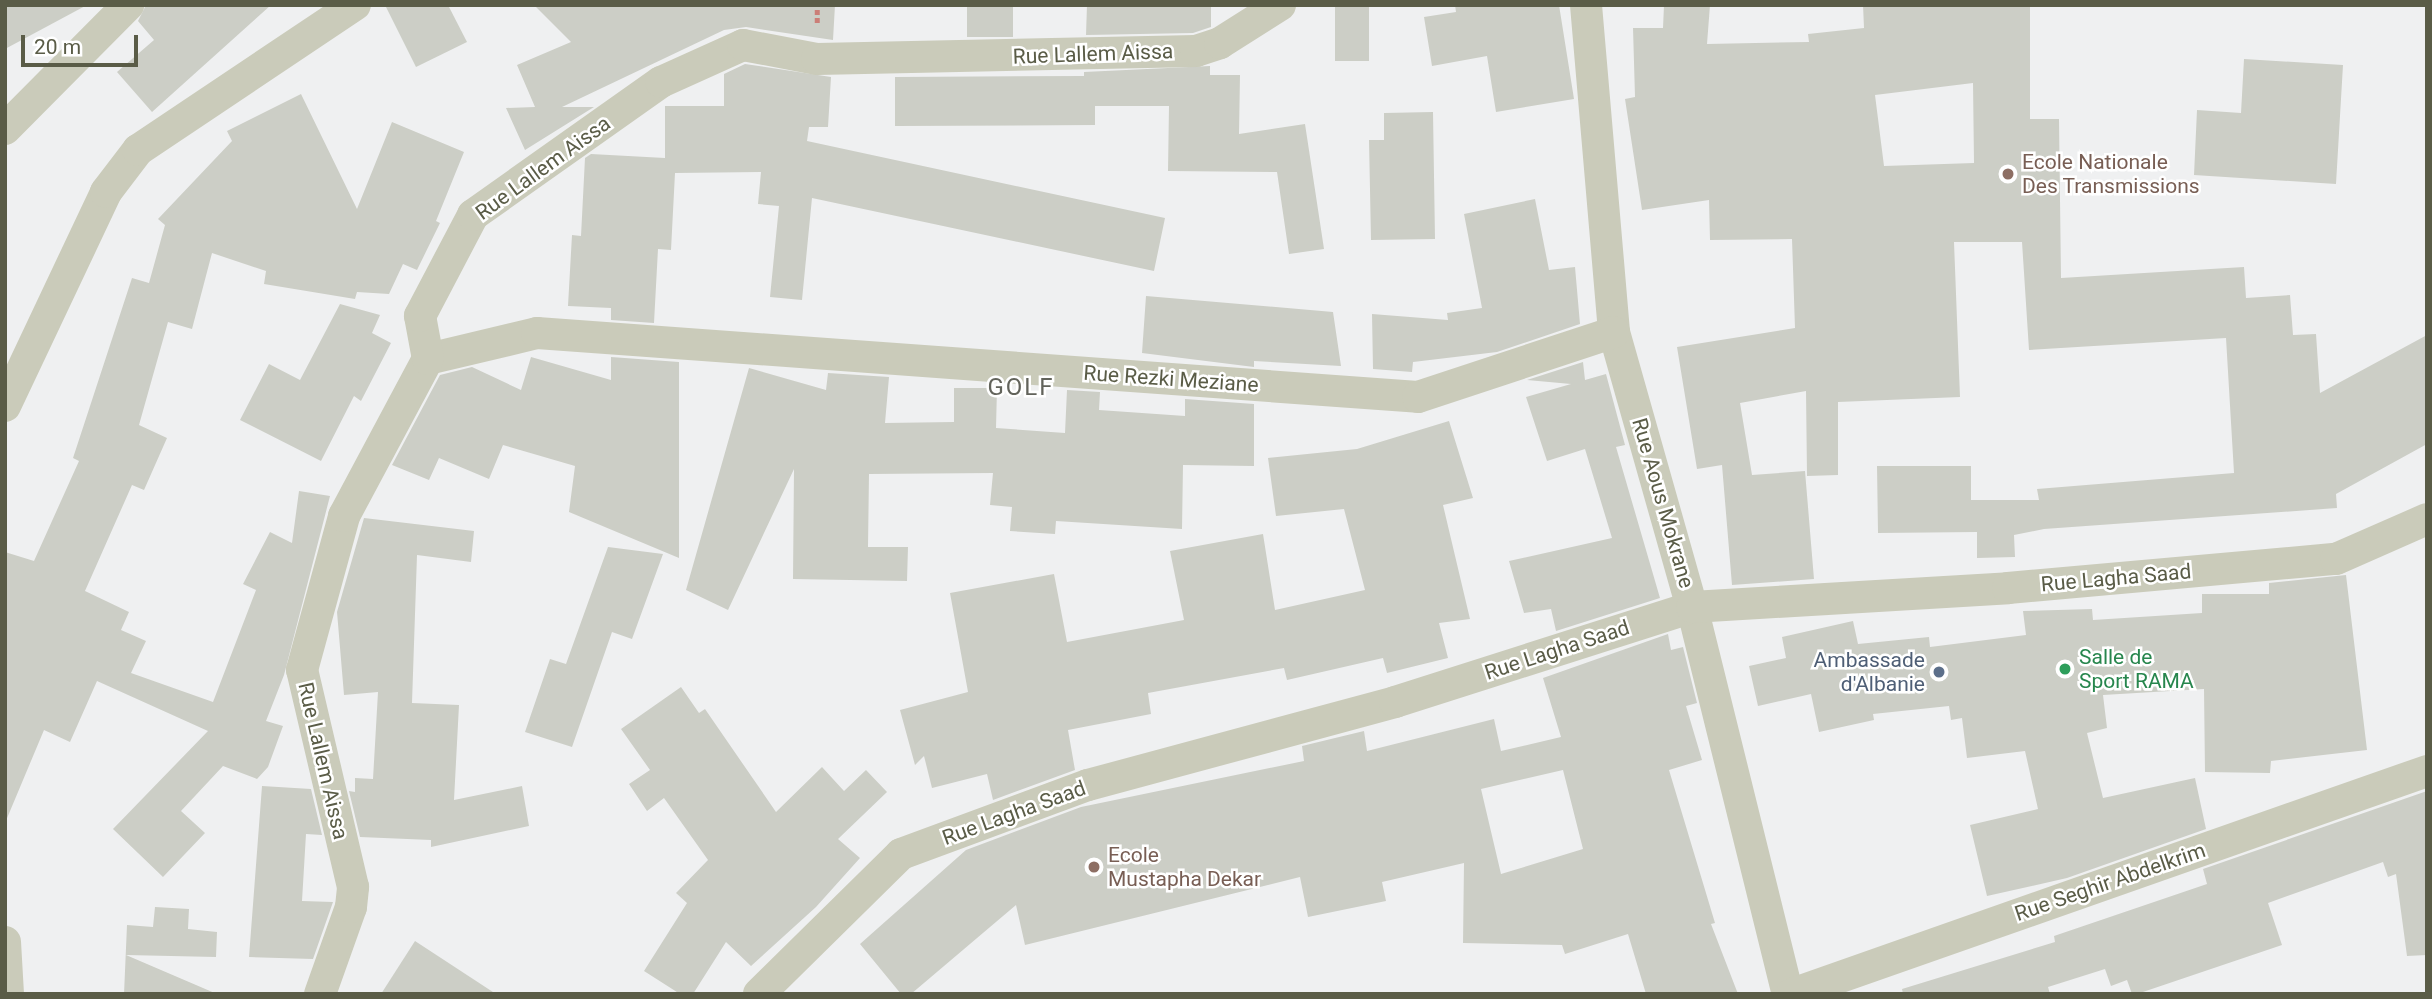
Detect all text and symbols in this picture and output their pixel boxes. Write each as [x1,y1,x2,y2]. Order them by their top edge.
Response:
scale bar [24,21,142,65]
text: 20 m [34,35,81,59]
street label: Rue Lallem Aissa [1012,39,1174,69]
street label: Rue Lallem Aissa [471,111,615,225]
place label: Ecole Nationale Des Transmissions [2022,149,2200,199]
marker: Ecole Nationale Des Transmissions [2000,166,2016,182]
street label: Rue Rezki Meziane [1083,360,1259,398]
district label: GOLF [988,374,1054,402]
street label: Rue Aous Mokrane [1627,415,1699,591]
street label: Rue Lagha Saad [2040,559,2192,597]
street label: Rue Lagha Saad [1481,615,1633,685]
place label: Salle de Sport RAMA [2079,644,2194,694]
place label: Ambassade d'Albanie [1814,647,1925,697]
marker: Salle de Sport RAMA [2057,661,2073,677]
marker: Ambassade d'Albanie [1931,664,1947,680]
street label: Rue Lallem Aissa [293,680,353,842]
street label: Rue Lagha Saad [939,775,1089,851]
street label: Rue Seghir Abdelkrim [2011,838,2209,926]
place label: Ecole Mustapha Dekar [1108,842,1261,892]
marker: Ecole Mustapha Dekar [1086,859,1102,875]

